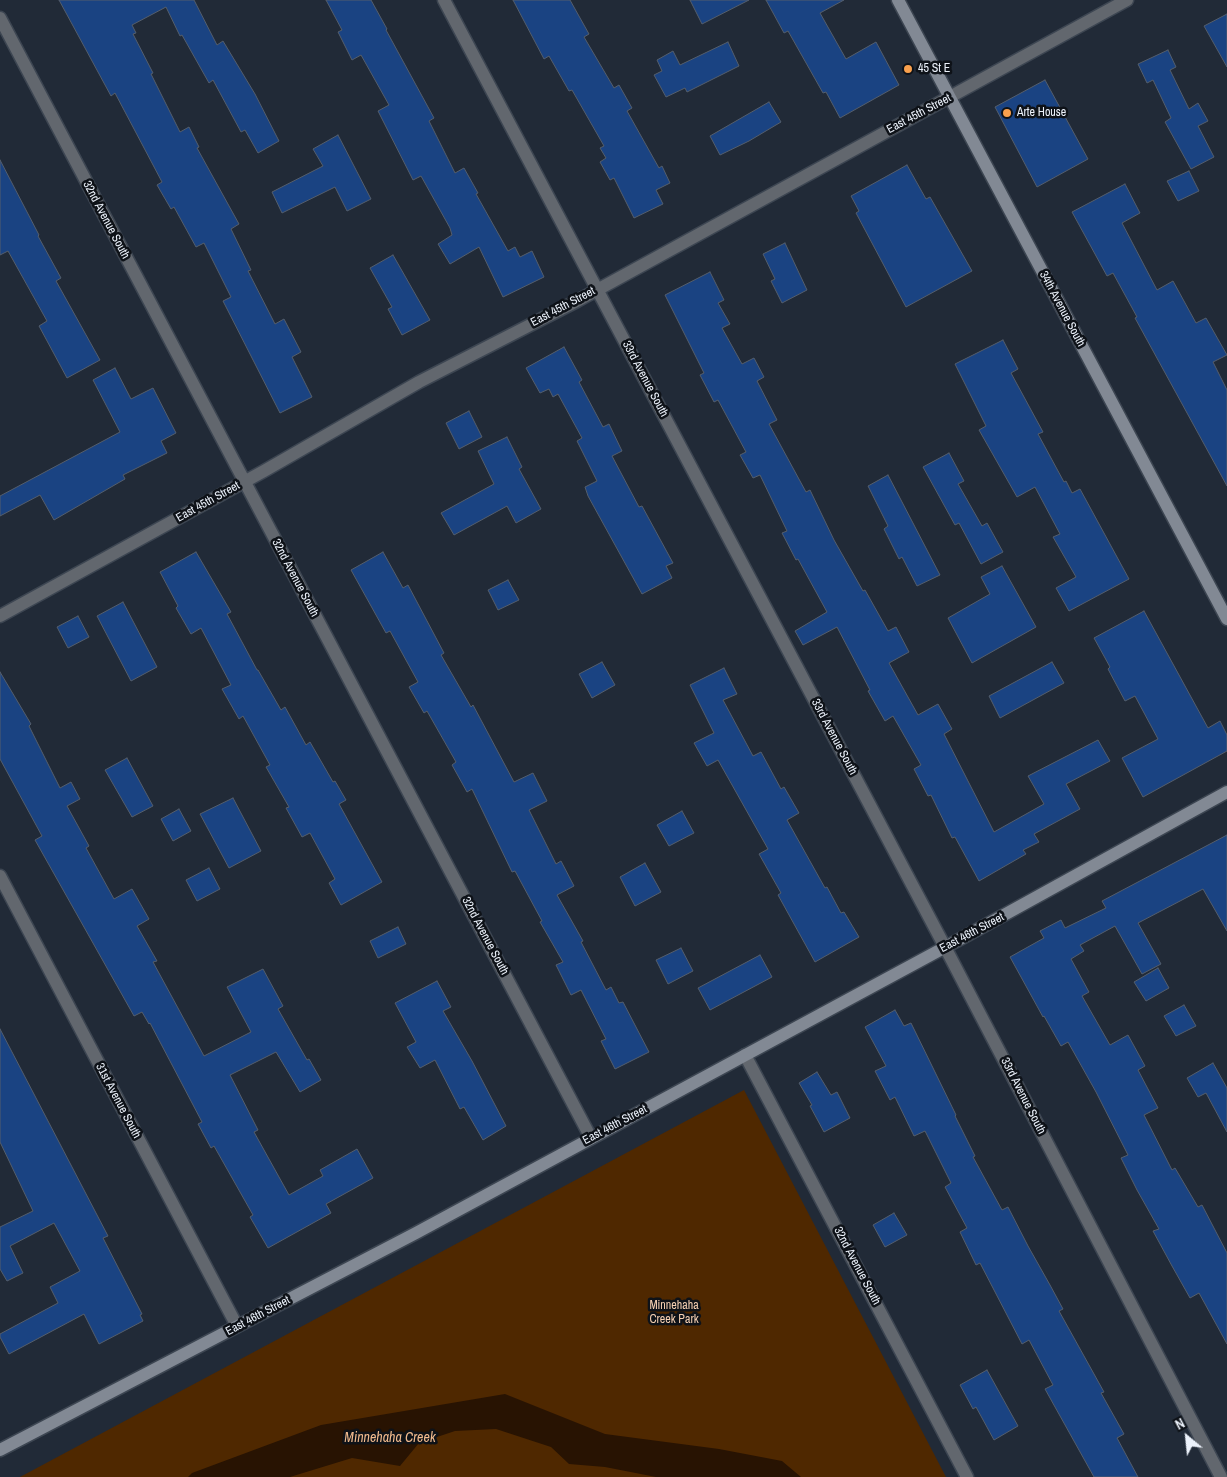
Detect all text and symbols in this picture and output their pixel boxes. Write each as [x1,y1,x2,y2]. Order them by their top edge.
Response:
place label: 45 St E [918,62,950,76]
marker: 45 St E [902,63,914,75]
street label: East 45th Street [884,91,954,137]
place label: Arte House [1017,106,1066,120]
marker: Arte House [1001,107,1013,119]
street label: 32nd Avenue South [79,179,133,261]
street label: 34th Avenue South [1036,269,1088,349]
street label: East 45th Street [528,284,598,330]
street label: 33rd Avenue South [619,338,671,420]
street label: East 45th Street [174,479,242,525]
street label: 32nd Avenue South [268,537,322,619]
street label: 33rd Avenue South [808,696,860,778]
street label: 32nd Avenue South [458,895,512,977]
street label: East 46th Street [937,910,1007,956]
street label: 33rd Avenue South [997,1055,1049,1137]
street label: 31st Avenue South [92,1061,144,1141]
street label: East 46th Street [580,1102,650,1148]
street label: 32nd Avenue South [830,1225,884,1307]
street label: East 46th Street [223,1293,293,1339]
park label: Minnehaha Creek Park [649,1299,699,1327]
north arrow [1162,1412,1212,1462]
text: N [1172,1414,1188,1434]
water label: Minnehaha Creek [344,1430,436,1446]

